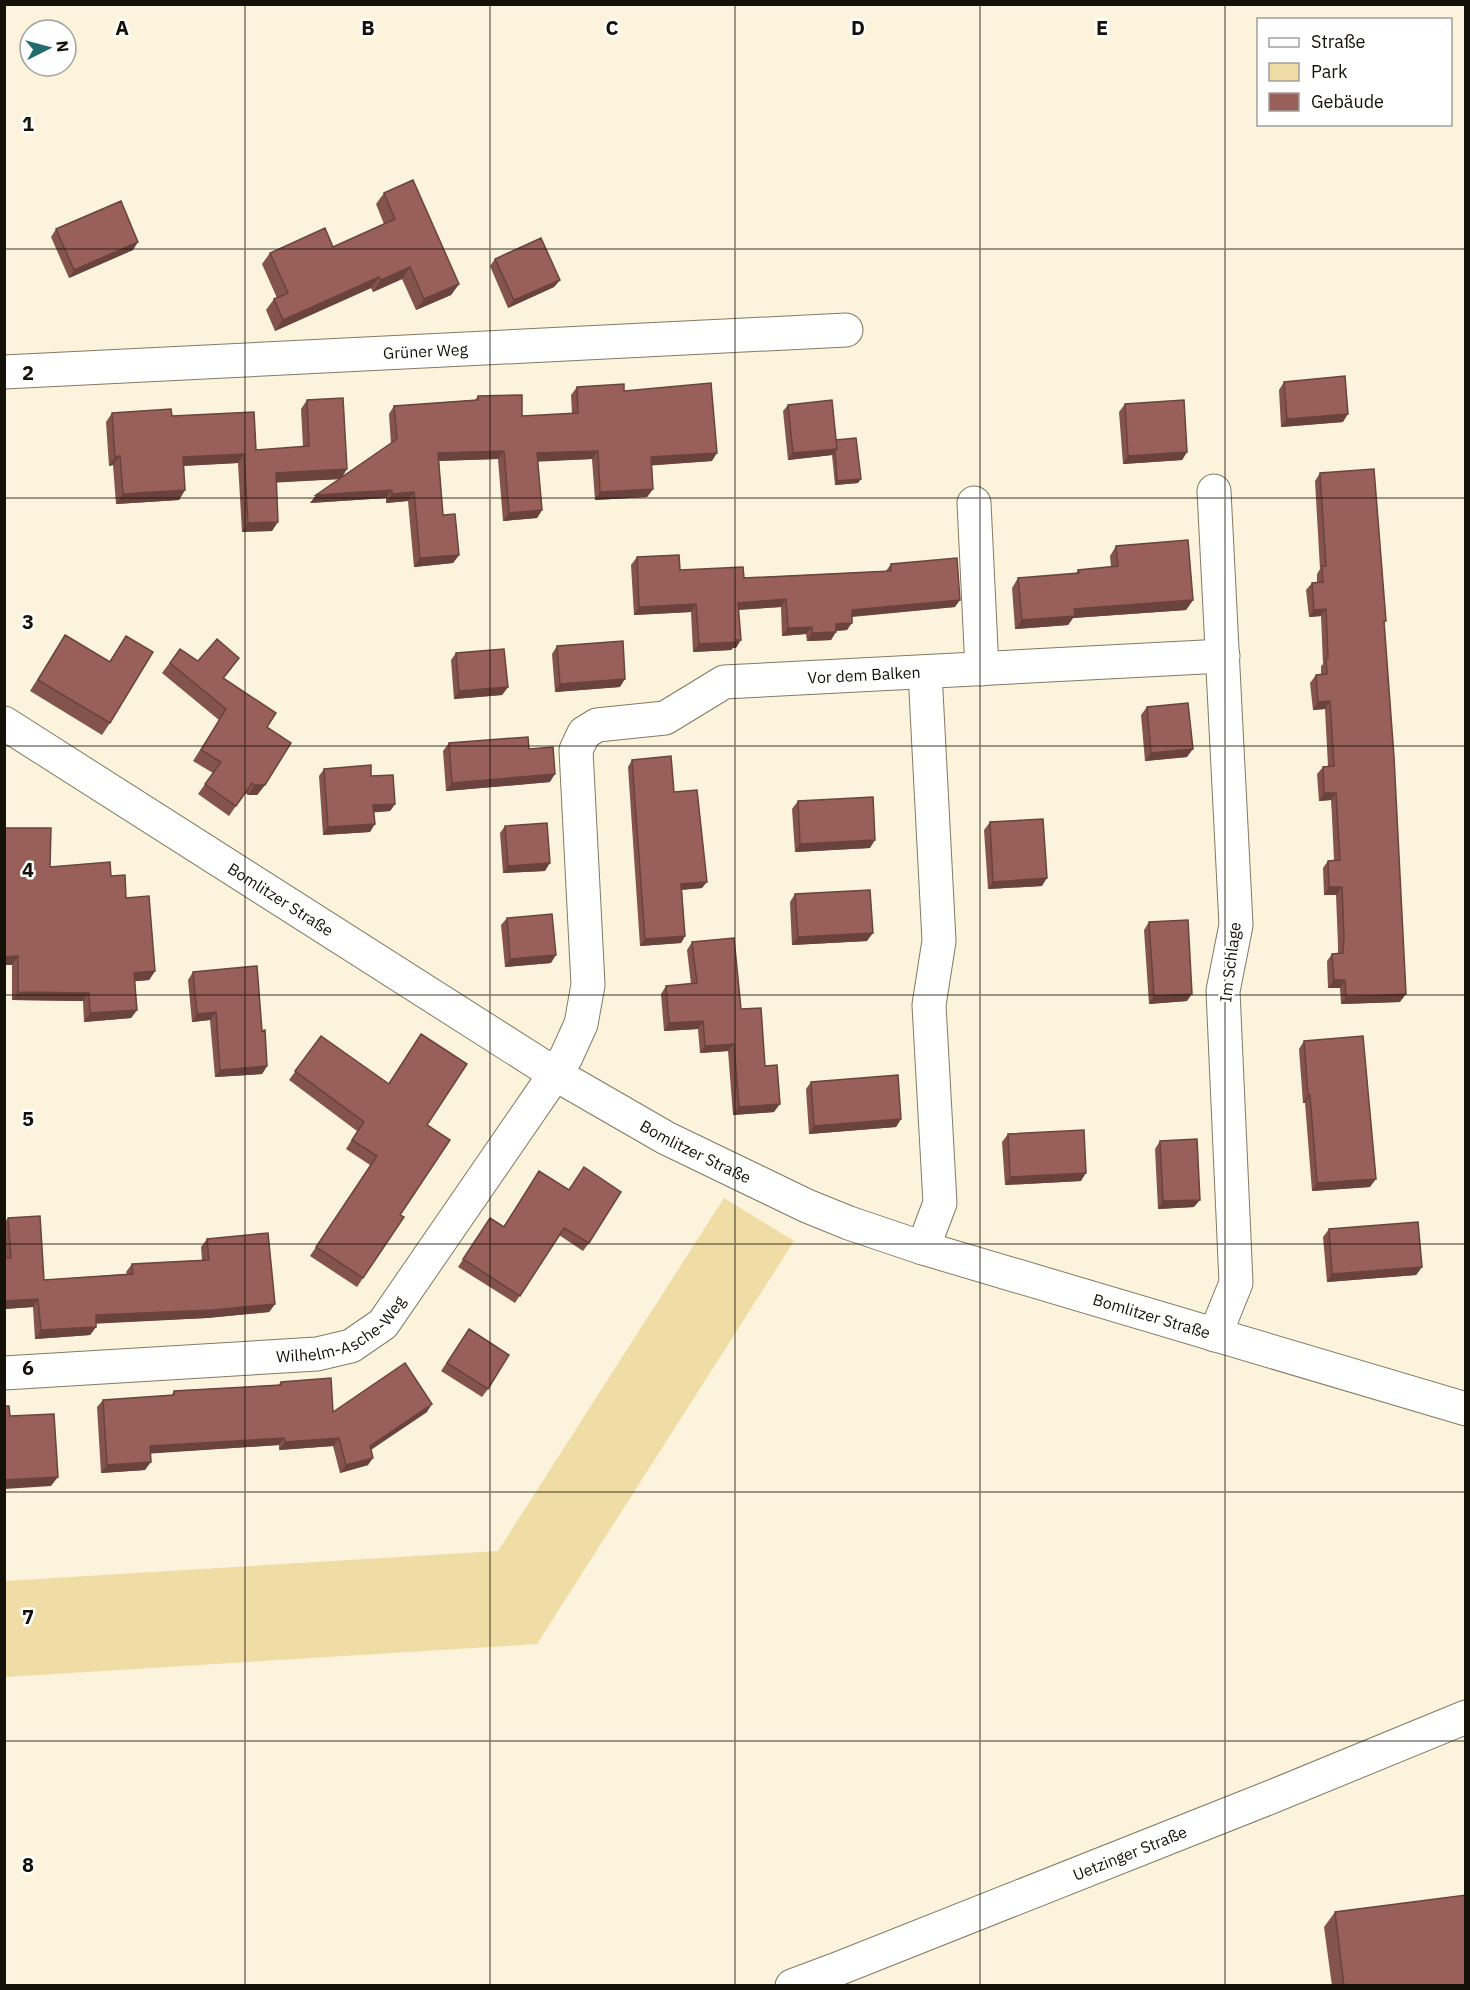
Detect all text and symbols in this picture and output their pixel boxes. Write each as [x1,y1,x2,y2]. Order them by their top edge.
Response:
text: A [115,14,129,41]
text: B [361,14,375,41]
text: C [605,14,619,41]
text: D [851,14,865,41]
text: E [1096,14,1108,41]
north arrow [18,18,78,78]
legend [1257,18,1452,126]
text: Straße [1311,30,1365,53]
text: N [52,40,73,53]
text: Park [1311,60,1348,83]
text: Gebäude [1311,90,1384,113]
text: 1 [22,110,34,137]
street label: Grüner Weg [383,339,469,363]
text: 2 [22,359,34,386]
text: 3 [22,608,34,635]
street label: Vor dem Balken [807,662,921,688]
text: 4 [22,856,34,883]
street label: Bomlitzer Straße [224,858,337,940]
street label: Im Schlage [1215,921,1245,1003]
text: 5 [22,1105,34,1132]
street label: Bomlitzer Straße [637,1115,755,1188]
street label: Bomlitzer Straße [1091,1289,1213,1343]
street label: Wilhelm-Asche-Weg [276,1292,410,1366]
text: 6 [22,1354,34,1381]
text: 7 [22,1603,34,1630]
street label: Uetzinger Straße [1070,1821,1190,1885]
text: 8 [22,1851,34,1878]

